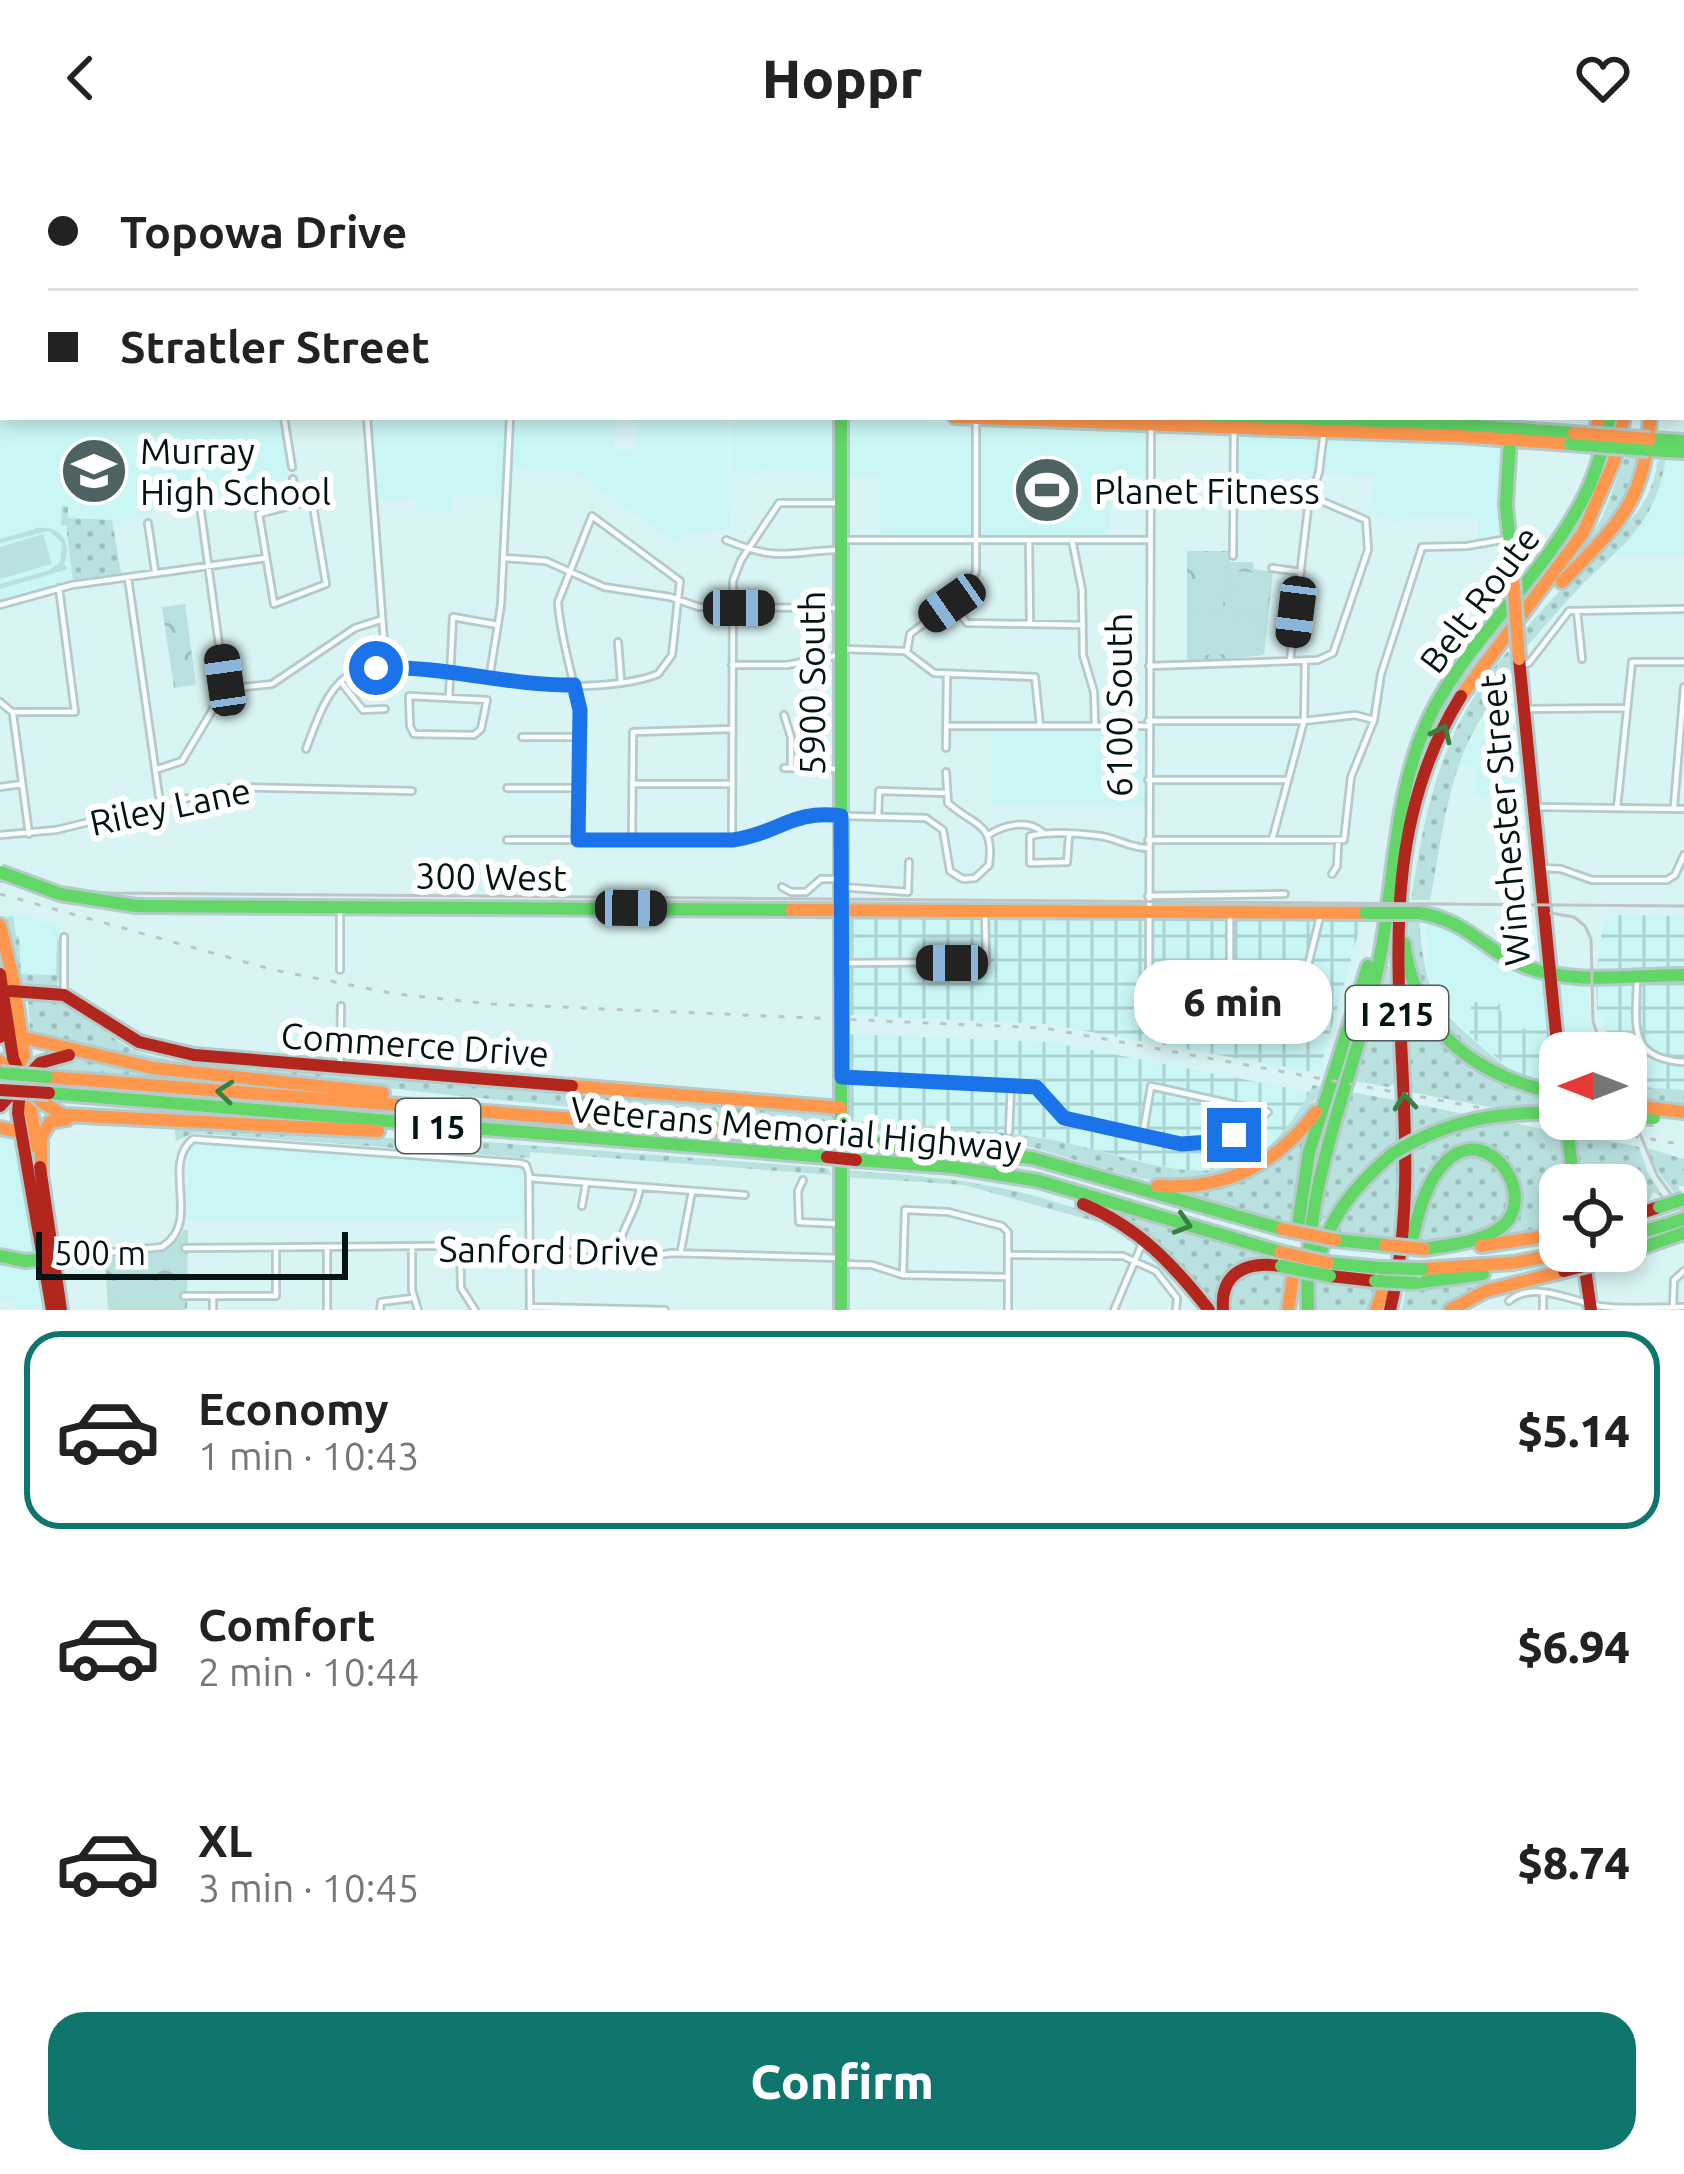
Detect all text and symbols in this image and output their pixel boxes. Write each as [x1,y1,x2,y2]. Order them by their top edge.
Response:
icon: back [48,45,114,111]
icon: heart [1570,45,1636,111]
text: Hoppr [762,48,922,108]
text: Topowa Drive [120,206,407,257]
text: Stratler Street [120,321,430,372]
place label: Murray High School [140,430,331,512]
school or university icon: Murray High School [59,436,129,506]
sports icon: Planet Fitness [1012,455,1082,525]
place label: Planet Fitness [1094,470,1320,511]
street label: Belt Route [1411,518,1547,680]
car [912,568,992,638]
car [1274,574,1318,650]
car [703,590,775,626]
street label: 5900 South [791,591,832,775]
street label: 6100 South [1098,613,1139,797]
route start [349,641,403,695]
car [202,642,248,718]
street label: Winchester Street [1471,673,1537,967]
one-way arrow [1428,724,1451,745]
street label: Riley Lane [86,769,254,843]
street label: 300 West [415,854,567,898]
car [595,889,667,927]
car [916,945,988,981]
callout: 6 min [1135,961,1333,1045]
text: 6 min [1183,980,1283,1023]
road number: I 215 [1346,986,1448,1040]
street label: Commerce Drive [280,1014,550,1074]
north arrow [1539,1032,1647,1140]
map controls [1539,1032,1647,1272]
one-way arrow [216,1079,235,1105]
street label: Veterans Memorial Highway [569,1088,1023,1168]
one-way arrow [1393,1092,1418,1111]
road number: I 15 [396,1099,480,1153]
route end [1207,1108,1261,1162]
button: locate [1539,1164,1647,1272]
one-way arrow [1172,1210,1193,1235]
scale bar [36,1226,348,1279]
street label: Sanford Drive [438,1228,660,1272]
text: 500 m [54,1234,146,1271]
icon: car [54,1376,162,1484]
text: Economy [198,1383,389,1434]
text: $5.14 [1517,1405,1630,1456]
text: 1 min · 10:43 [198,1434,419,1477]
icon: car [54,1592,162,1700]
text: Comfort [198,1599,375,1650]
text: $6.94 [1517,1621,1630,1672]
text: 2 min · 10:44 [198,1650,419,1693]
icon: car [54,1808,162,1916]
text: XL [198,1815,252,1866]
text: $8.74 [1517,1837,1630,1888]
text: 3 min · 10:45 [198,1866,419,1909]
button: Confirm [48,2012,1636,2150]

